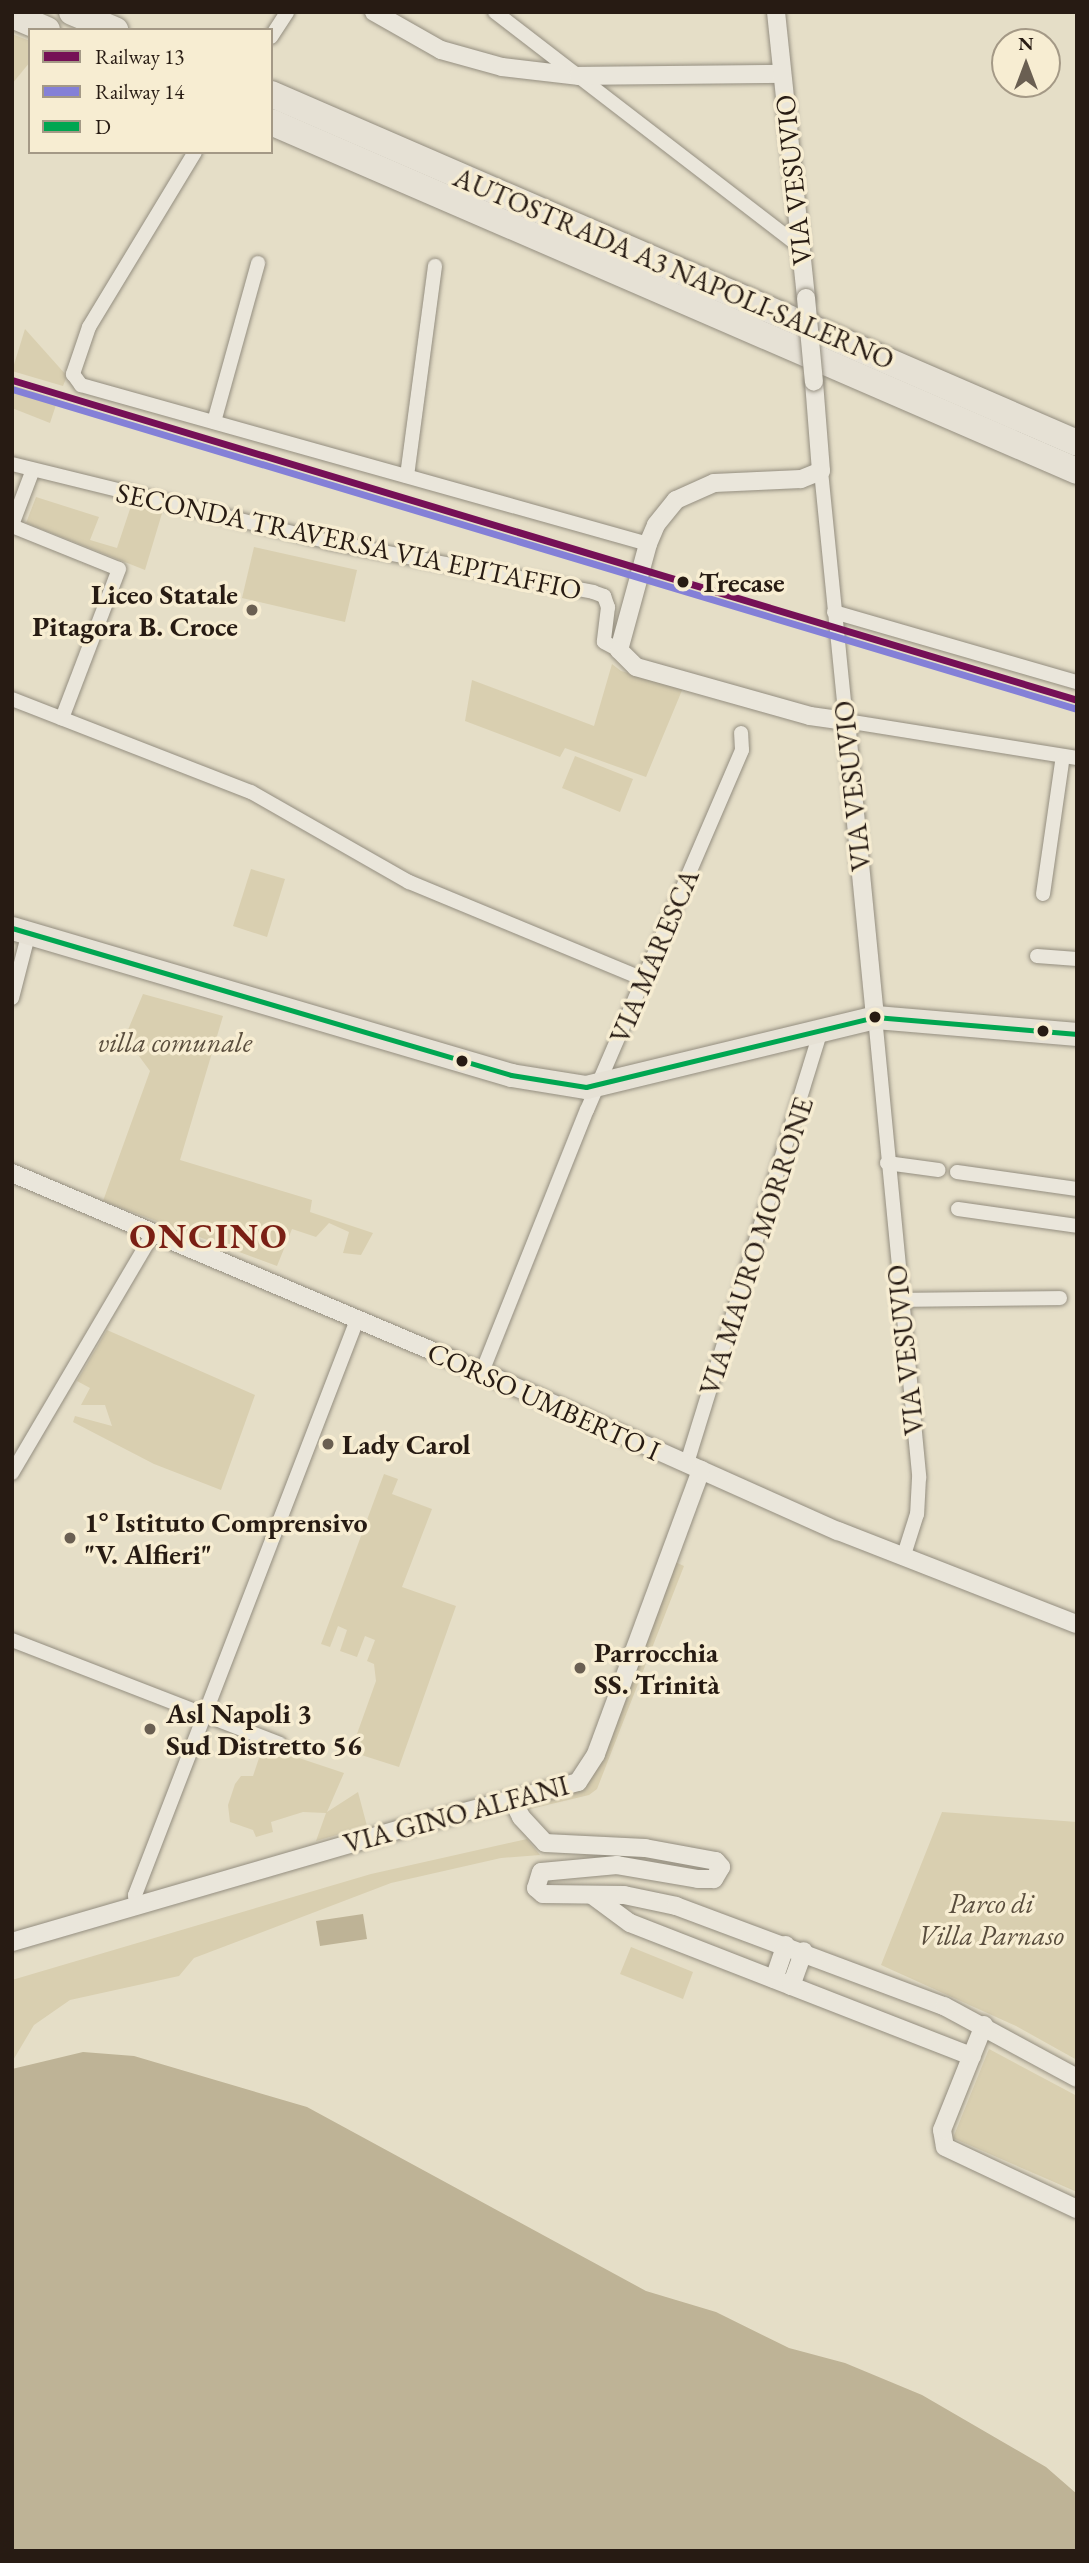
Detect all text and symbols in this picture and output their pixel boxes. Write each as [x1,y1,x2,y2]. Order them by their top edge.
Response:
legend [28,28,273,154]
north arrow [991,28,1061,98]
text: N [1018,31,1034,56]
text: Railway 13 [95,43,184,70]
text: Railway 14 [95,78,184,105]
street label: VIA VESUVIO [767,93,819,267]
text: D [95,113,111,140]
street label: AUTOSTRADA A3 NAPOLI-SALERNO [449,160,899,376]
street label: SECONDA TRAVERSA VIA EPITAFFIO [113,475,585,607]
place label: Trecase [699,565,785,599]
marker: Trecase [673,572,693,592]
place label: Liceo Statale Pitagora B. Croce [32,577,238,643]
marker: Liceo Statale Pitagora B. Croce [244,602,260,618]
street label: VIA VESUVIO [826,699,878,873]
street label: VIA MARESCA [602,864,706,1048]
unlabelled marker [868,1010,882,1024]
unlabelled marker [1036,1024,1050,1038]
park label: villa comunale [98,1025,252,1059]
unlabelled marker [455,1054,469,1068]
street label: VIA MAURO MORRONE [692,1093,820,1399]
district label: ONCINO [130,1215,288,1257]
street label: VIA VESUVIO [879,1263,931,1437]
street label: CORSO UMBERTO I [422,1335,666,1467]
place label: Lady Carol [342,1427,471,1461]
marker: Lady Carol [320,1436,336,1452]
place label: 1° Istituto Comprensivo "V. Alfieri" [84,1505,368,1571]
marker: 1° Istituto Comprensivo "V. Alfieri" [62,1530,78,1546]
place label: Parrocchia SS. Trinità [594,1635,720,1701]
marker: Parrocchia SS. Trinità [572,1660,588,1676]
place label: Asl Napoli 3 Sud Distretto 56 [166,1696,362,1762]
marker: Asl Napoli 3 Sud Distretto 56 [140,1719,160,1739]
street label: VIA GINO ALFANI [340,1768,572,1860]
park label: Parco di Villa Parnaso [918,1886,1064,1952]

